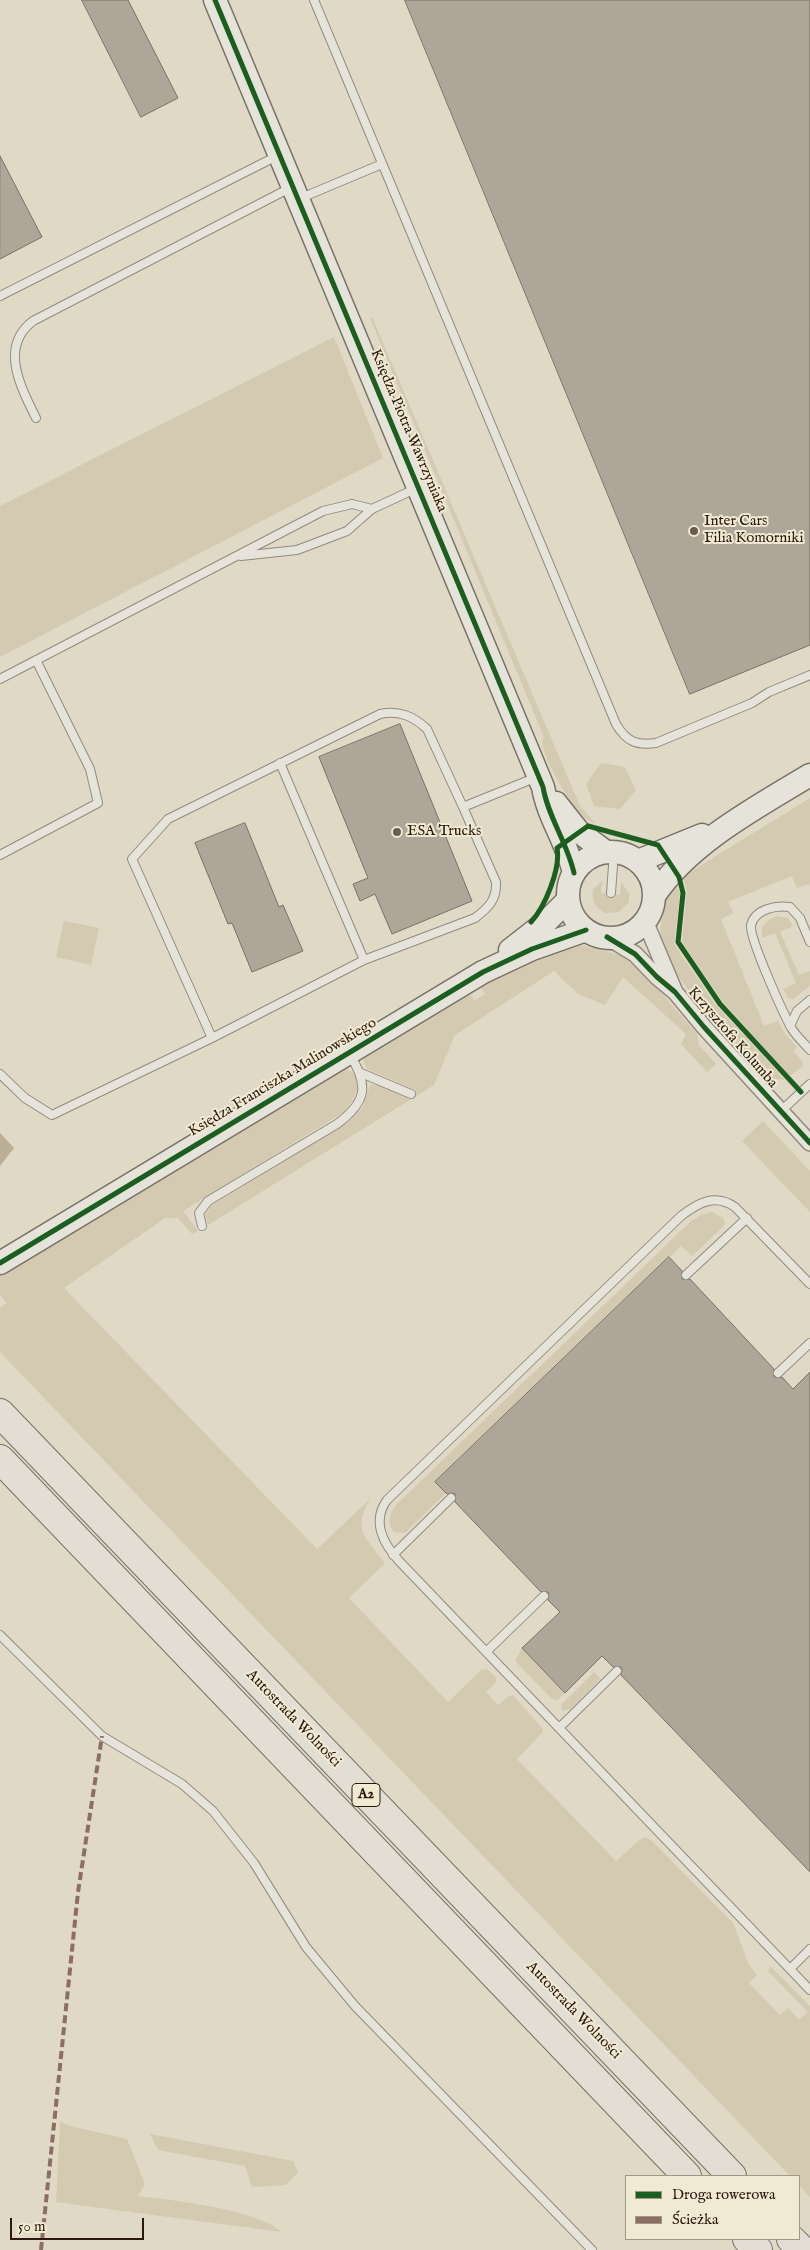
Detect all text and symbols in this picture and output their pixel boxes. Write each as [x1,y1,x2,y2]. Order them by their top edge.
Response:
street label: Księdza Piotra Wawrzyniaka [366,347,450,515]
place label: Inter Cars Filia Komorniki [704,513,803,548]
marker: Inter Cars Filia Komorniki [688,525,700,537]
place label: ESA Trucks [407,823,481,841]
marker: ESA Trucks [391,826,403,838]
street label: Krzysztofa Kolumba [683,984,781,1092]
street label: Księdza Franciszka Malinowskiego [186,1015,380,1141]
street label: Autostrada Wolności [242,1666,344,1772]
road number: A2 [352,1784,380,1806]
street label: Autostrada Wolności [522,1958,624,2064]
legend [625,2175,800,2240]
text: Droga rowerowa [672,2185,775,2204]
scale bar [12,2208,146,2240]
text: Ścieżka [672,2210,718,2229]
text: 50 m [18,2217,46,2236]

